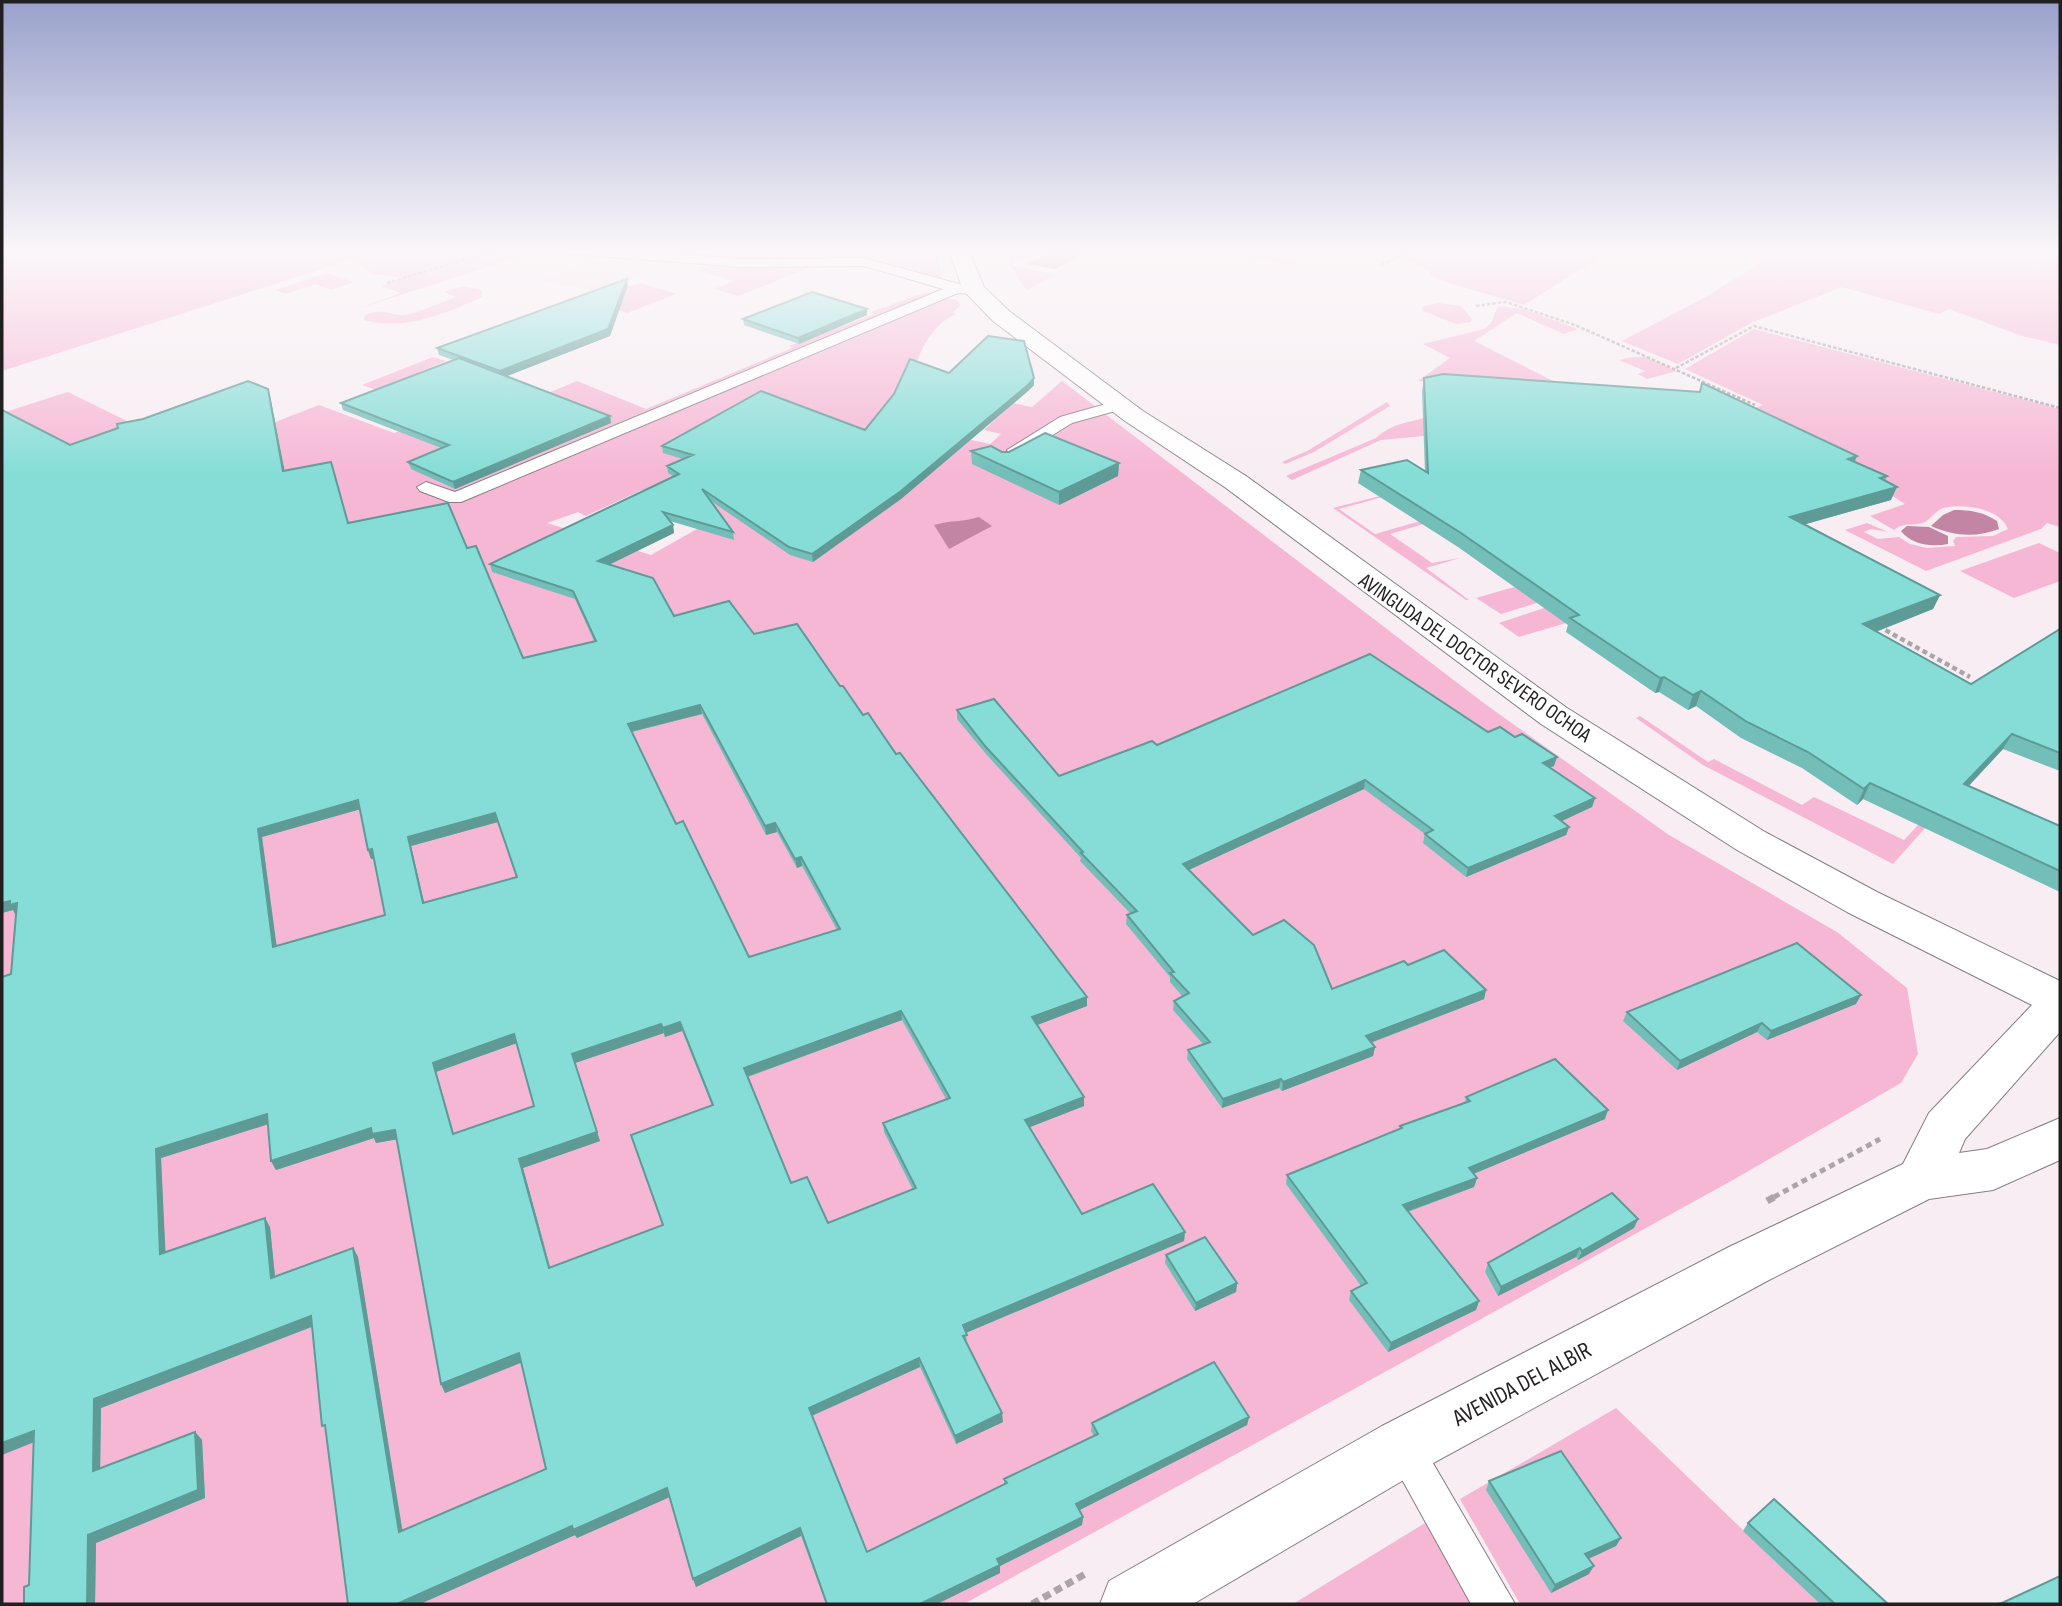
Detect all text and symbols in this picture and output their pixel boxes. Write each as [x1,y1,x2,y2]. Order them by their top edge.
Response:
street label: AVINGUDA DEL DOCTOR SEVERO OCHOA [1353,567,1597,749]
street label: AVENIDA DEL ALBIR [1447,1335,1596,1433]

